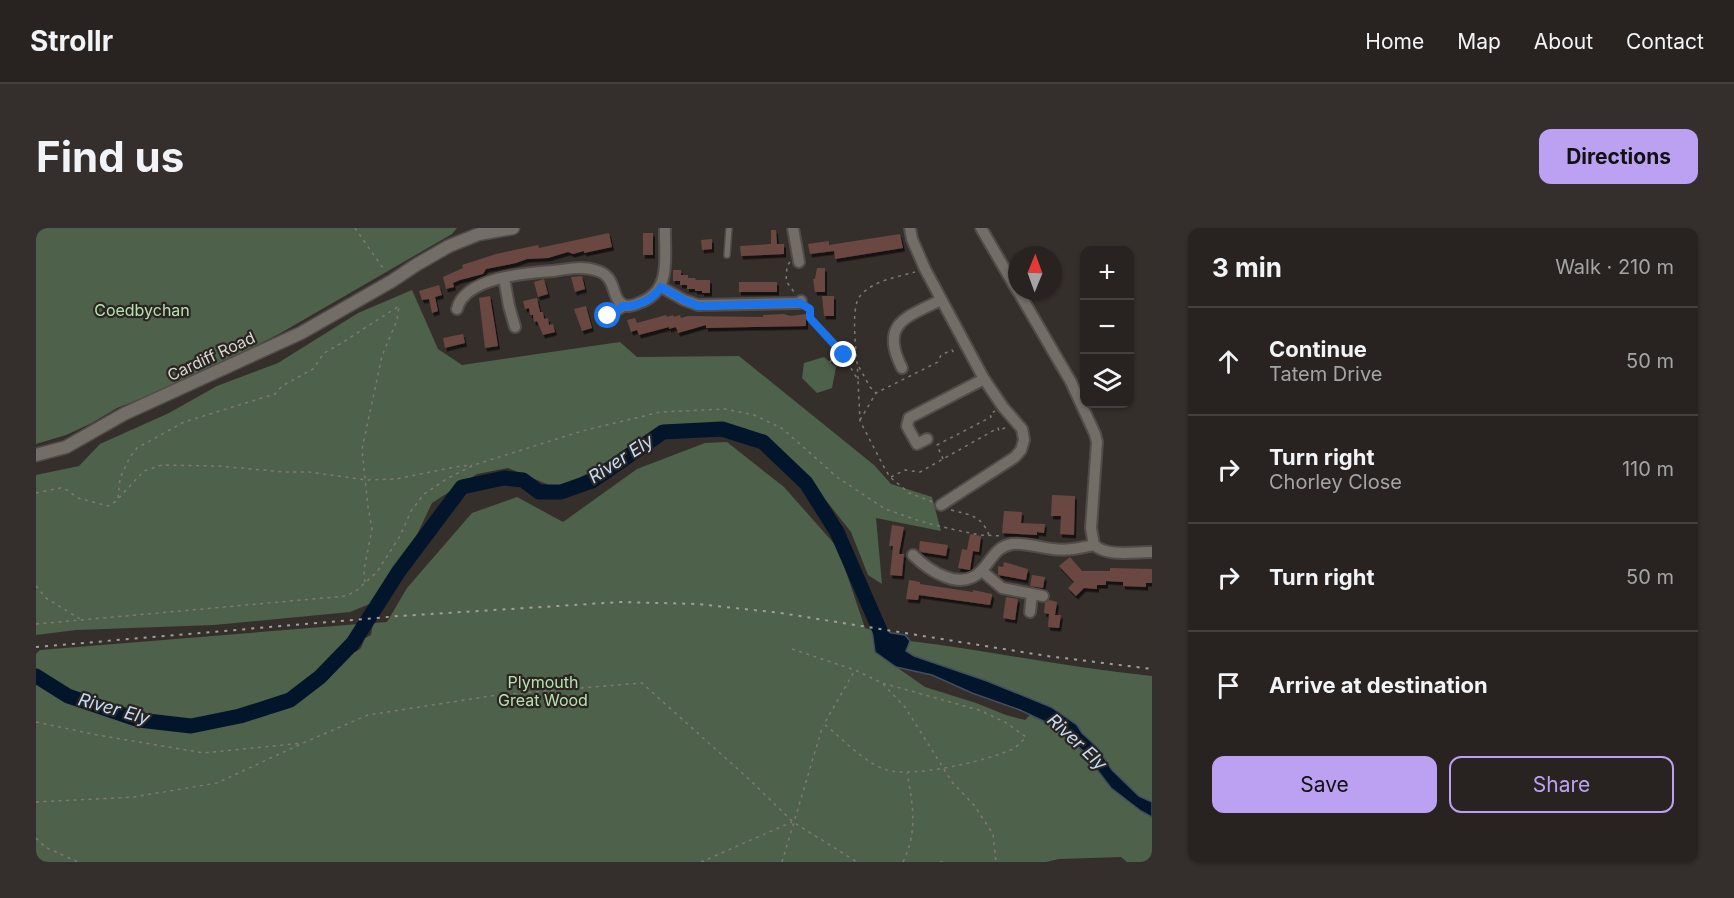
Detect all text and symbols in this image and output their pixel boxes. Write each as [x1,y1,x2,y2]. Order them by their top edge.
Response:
text: Strollr [30,24,113,58]
text: Home [1365,29,1424,54]
text: Map [1457,29,1501,54]
text: About [1534,29,1593,54]
text: Contact [1626,29,1704,54]
button: Directions [1539,129,1698,184]
text: Find us [36,131,184,182]
north arrow [1008,246,1062,300]
map controls [1080,246,1134,408]
button: + [1080,246,1134,300]
text: 3 min [1212,252,1282,283]
text: Walk · 210 m [1555,255,1674,279]
park label: Coedbychan [94,300,190,320]
button: − [1080,300,1134,354]
route start [594,302,620,328]
street label: Cardiff Road [164,327,258,385]
text: Continue [1269,336,1367,362]
route end [830,341,856,367]
icon: ahead [1212,345,1245,378]
text: 50 m [1626,349,1674,373]
button: layers [1080,354,1134,408]
text: Tatem Drive [1269,362,1382,386]
water label: River Ely [584,429,658,487]
text: Turn right [1269,444,1375,470]
icon: right [1212,453,1245,486]
text: 110 m [1622,457,1674,481]
text: Chorley Close [1269,470,1402,494]
icon: right [1212,561,1245,594]
text: Turn right [1269,564,1375,590]
text: 50 m [1626,565,1674,589]
icon: arrive [1212,669,1245,702]
park label: Plymouth Great Wood [498,672,588,710]
text: Arrive at destination [1269,672,1488,698]
water label: River Ely [76,688,153,729]
water label: River Ely [1043,709,1112,775]
button: Save [1212,756,1437,813]
button: Share [1449,756,1674,813]

